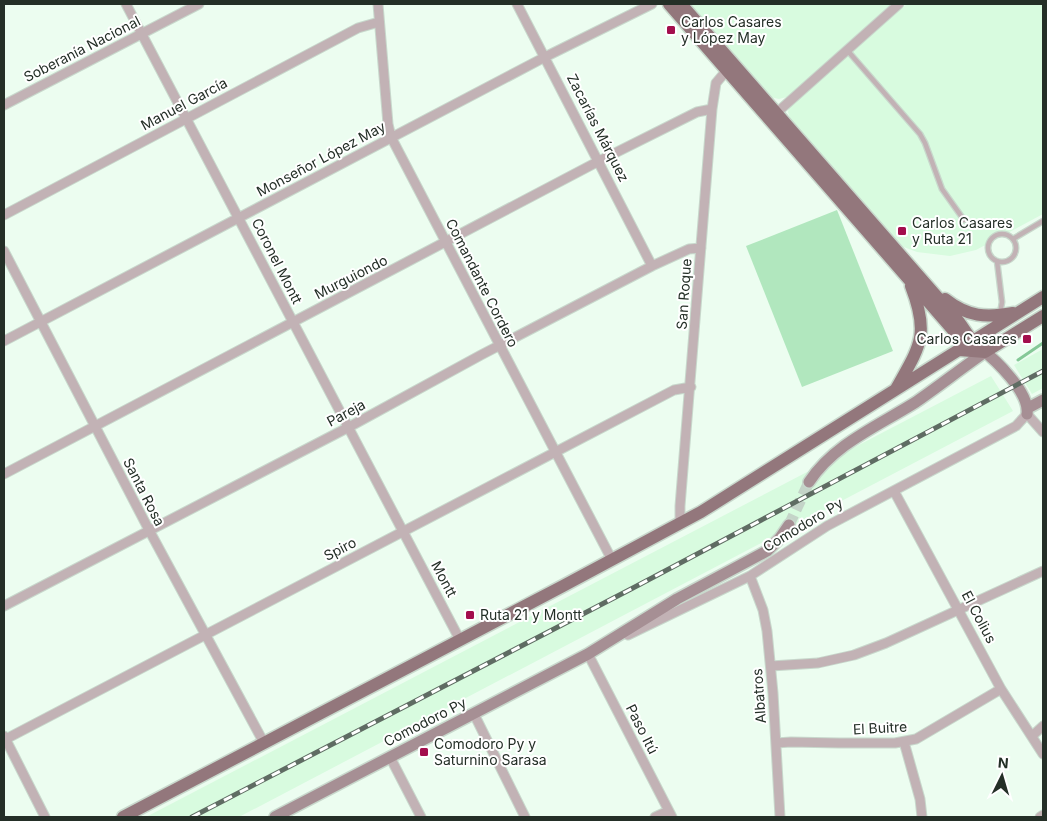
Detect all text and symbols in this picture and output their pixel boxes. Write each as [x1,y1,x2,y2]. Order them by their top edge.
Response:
street label: Soberanía Nacional [21,12,143,85]
place label: Carlos Casares y López May [681,13,782,46]
marker: Carlos Casares y López May [665,24,677,36]
street label: Zacarías Márquez [564,71,633,185]
street label: Manuel García [138,74,230,133]
street label: Monseñor López May [253,117,388,200]
place label: Carlos Casares y Ruta 21 [912,214,1013,247]
street label: Coronel Montt [249,215,307,307]
street label: Comandante Cordero [443,216,522,350]
marker: Carlos Casares y Ruta 21 [896,225,908,237]
street label: Murguiondo [311,251,390,302]
street label: San Roque [673,258,694,330]
place label: Carlos Casares [916,330,1017,347]
marker: Carlos Casares [1021,333,1033,345]
street label: Pareja [324,395,368,430]
street label: Santa Rosa [120,455,169,529]
street label: Comodoro Py [760,494,846,555]
street label: Spiro [321,533,359,564]
street label: Montt [428,558,461,600]
street label: El Colius [959,588,1000,646]
place label: Ruta 21 y Montt [480,606,582,623]
marker: Ruta 21 y Montt [464,609,476,621]
street label: Albatros [748,668,769,724]
street label: Comodoro Py [381,693,469,750]
street label: Paso Itú [623,701,662,756]
street label: El Buitre [852,718,908,737]
place label: Comodoro Py y Saturnino Sarasa [434,735,547,768]
marker: Comodoro Py y Saturnino Sarasa [418,746,430,758]
north arrow [977,751,1027,801]
text: N [997,754,1009,771]

